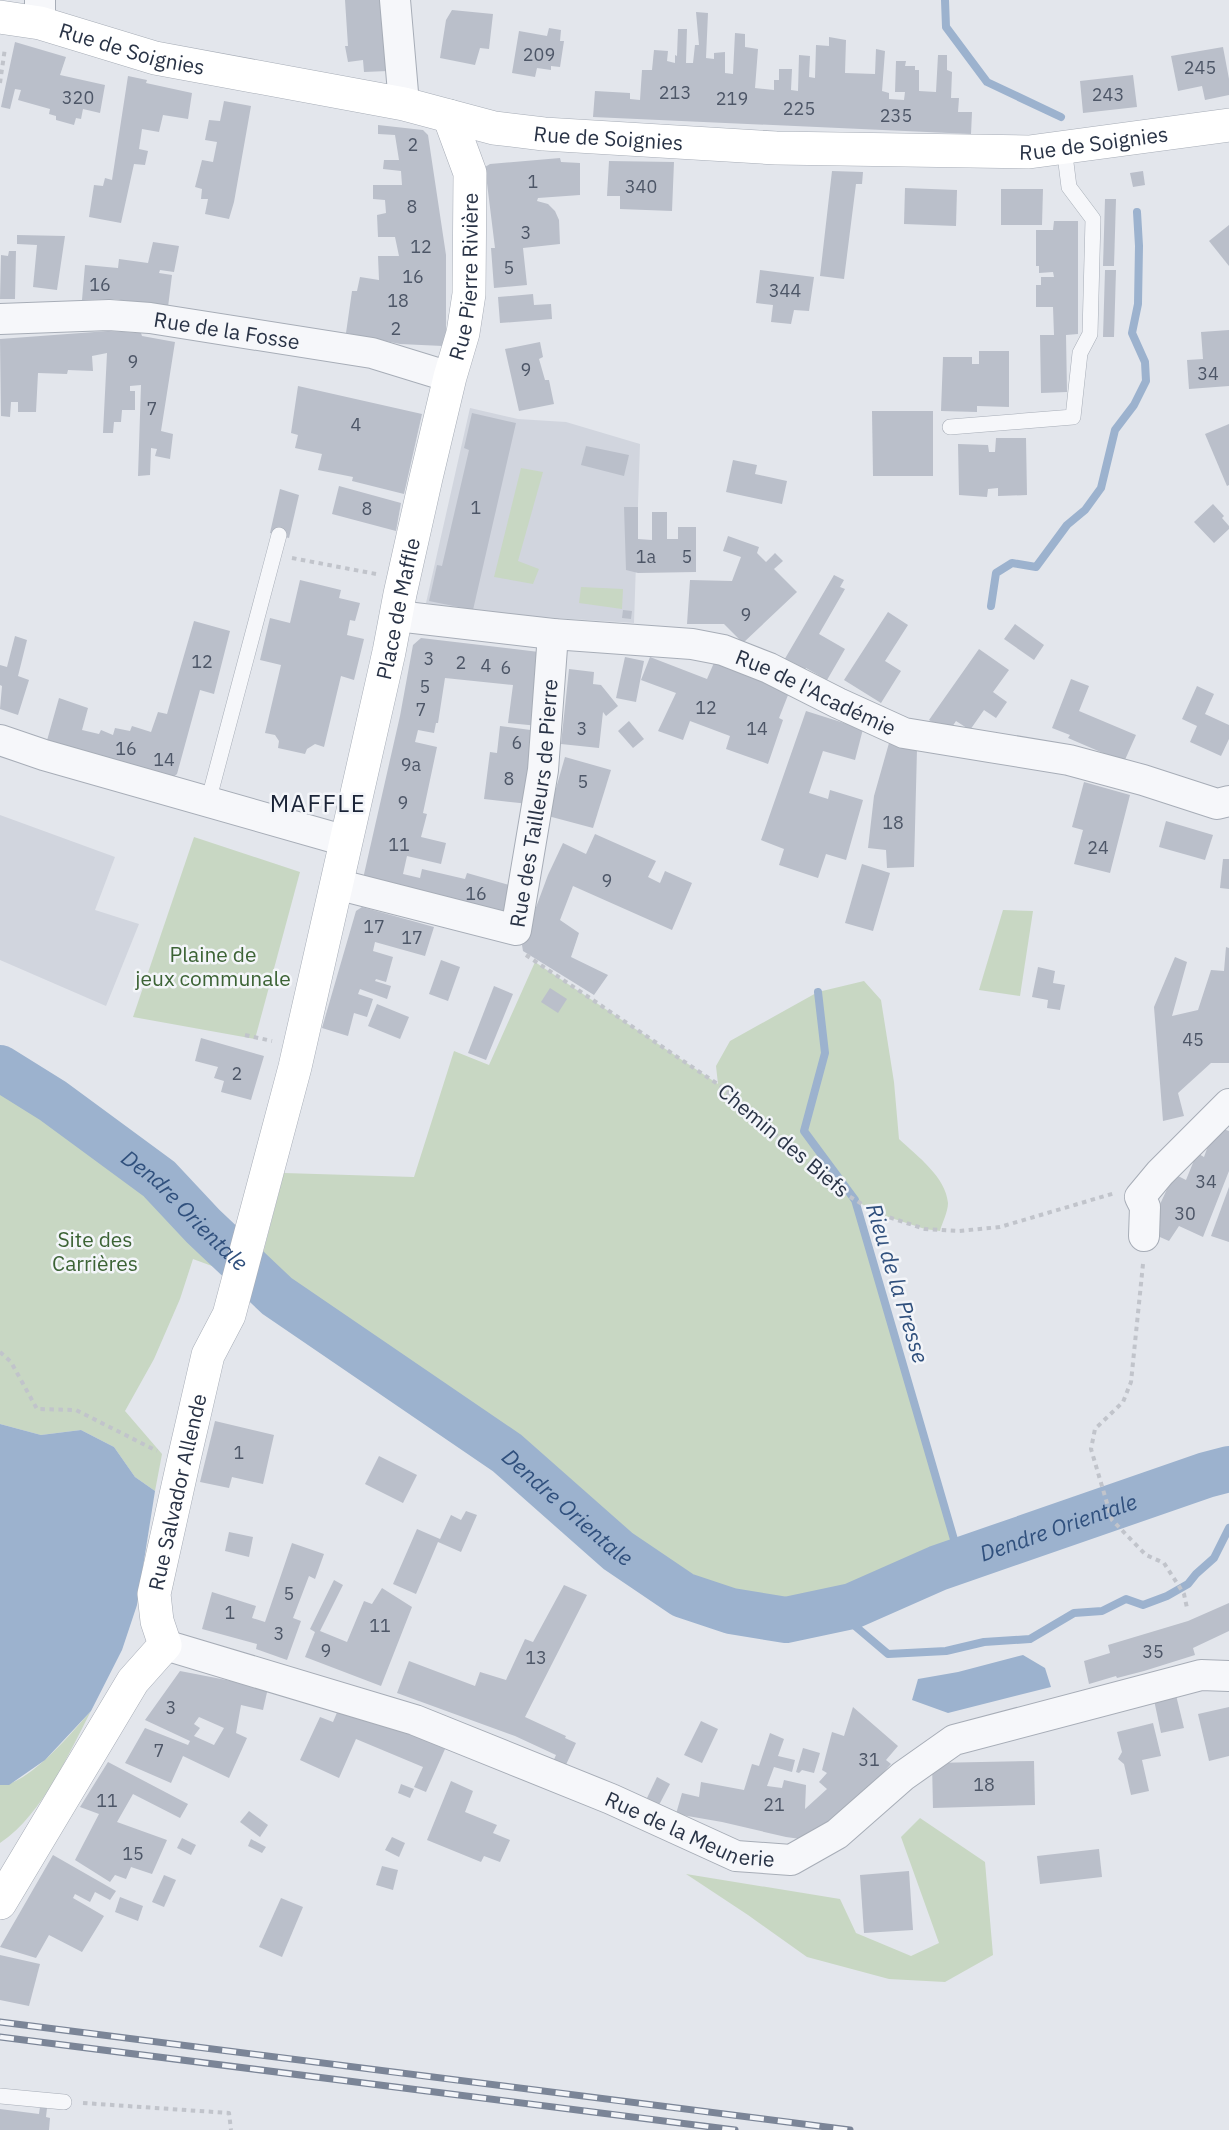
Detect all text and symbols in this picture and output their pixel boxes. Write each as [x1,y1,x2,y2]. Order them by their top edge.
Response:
street label: Rue de Soignies [56,16,207,81]
house number: 209 [523,43,555,66]
house number: 245 [1184,56,1216,79]
house number: 213 [659,81,691,104]
house number: 243 [1092,83,1124,106]
house number: 320 [62,86,94,109]
house number: 219 [716,87,748,110]
house number: 225 [783,97,815,120]
house number: 235 [880,104,912,127]
street label: Rue de Soignies [532,119,684,156]
street label: Rue de Soignies [1019,119,1170,166]
house number: 2 [408,133,418,156]
house number: 1 [528,170,538,193]
house number: 340 [625,175,657,198]
street label: Rue Pierre Rivière [442,193,484,363]
house number: 8 [407,195,417,218]
house number: 3 [521,221,531,244]
house number: 12 [410,235,432,258]
house number: 5 [504,256,514,279]
house number: 16 [402,265,424,288]
house number: 16 [89,273,111,296]
house number: 344 [769,279,801,302]
house number: 18 [387,289,409,312]
street label: Rue de la Fosse [152,305,302,355]
house number: 2 [391,317,401,340]
house number: 9 [128,350,138,373]
house number: 9 [521,358,531,381]
house number: 34 [1197,362,1219,385]
house number: 7 [147,397,157,420]
house number: 4 [351,413,362,436]
house number: 1 [471,496,481,519]
house number: 8 [362,497,372,520]
street label: Place de Maffle [369,535,426,682]
house number: 1a [636,545,657,568]
house number: 5 [682,545,692,568]
house number: 9 [741,603,751,626]
street label: Rue de l'Académie [732,642,901,742]
house number: 3 [424,647,434,670]
house number: 12 [191,650,213,673]
house number: 2 [456,651,466,674]
house number: 4 [481,654,492,677]
house number: 6 [501,656,511,679]
house number: 5 [420,675,430,698]
street label: Rue des Tailleurs de Pierre [503,678,564,929]
house number: 12 [695,696,717,719]
house number: 7 [416,698,426,721]
house number: 3 [577,717,587,740]
house number: 14 [746,717,768,740]
house number: 6 [512,731,522,754]
house number: 16 [115,737,137,760]
house number: 14 [153,748,175,771]
house number: 9a [401,753,422,776]
house number: 8 [504,767,514,790]
house number: 5 [578,770,588,793]
district label: MAFFLE [270,787,366,819]
house number: 9 [398,791,408,814]
house number: 18 [882,811,904,834]
house number: 11 [388,833,410,856]
house number: 24 [1087,836,1109,859]
house number: 9 [602,869,612,892]
house number: 16 [465,882,487,905]
house number: 17 [363,915,385,938]
house number: 17 [401,926,423,949]
park label: Plaine de jeux communale [135,940,291,992]
house number: 45 [1182,1028,1204,1051]
house number: 2 [232,1062,242,1085]
street label: Chemin des Biefs [712,1077,856,1203]
water label: Dendre Orientale [116,1142,255,1276]
house number: 34 [1195,1170,1217,1193]
water label: Rieu de la Presse [860,1200,936,1366]
house number: 30 [1174,1202,1196,1225]
park label: Site des Carrières [52,1225,138,1277]
street label: Rue Salvador Allende [141,1391,213,1593]
house number: 1 [234,1441,244,1464]
water label: Dendre Orientale [497,1441,639,1572]
water label: Dendre Orientale [975,1486,1140,1567]
house number: 5 [284,1582,294,1605]
house number: 1 [225,1601,235,1624]
house number: 11 [369,1614,391,1637]
house number: 3 [274,1622,284,1645]
house number: 9 [321,1639,331,1662]
house number: 35 [1142,1640,1164,1663]
house number: 13 [525,1646,547,1669]
house number: 3 [166,1696,176,1719]
house number: 7 [154,1739,164,1762]
house number: 31 [858,1748,880,1771]
house number: 18 [973,1773,995,1796]
street label: Rue de la Meunerie [601,1784,776,1873]
house number: 11 [96,1789,118,1812]
house number: 21 [763,1793,785,1816]
house number: 15 [122,1842,144,1865]

